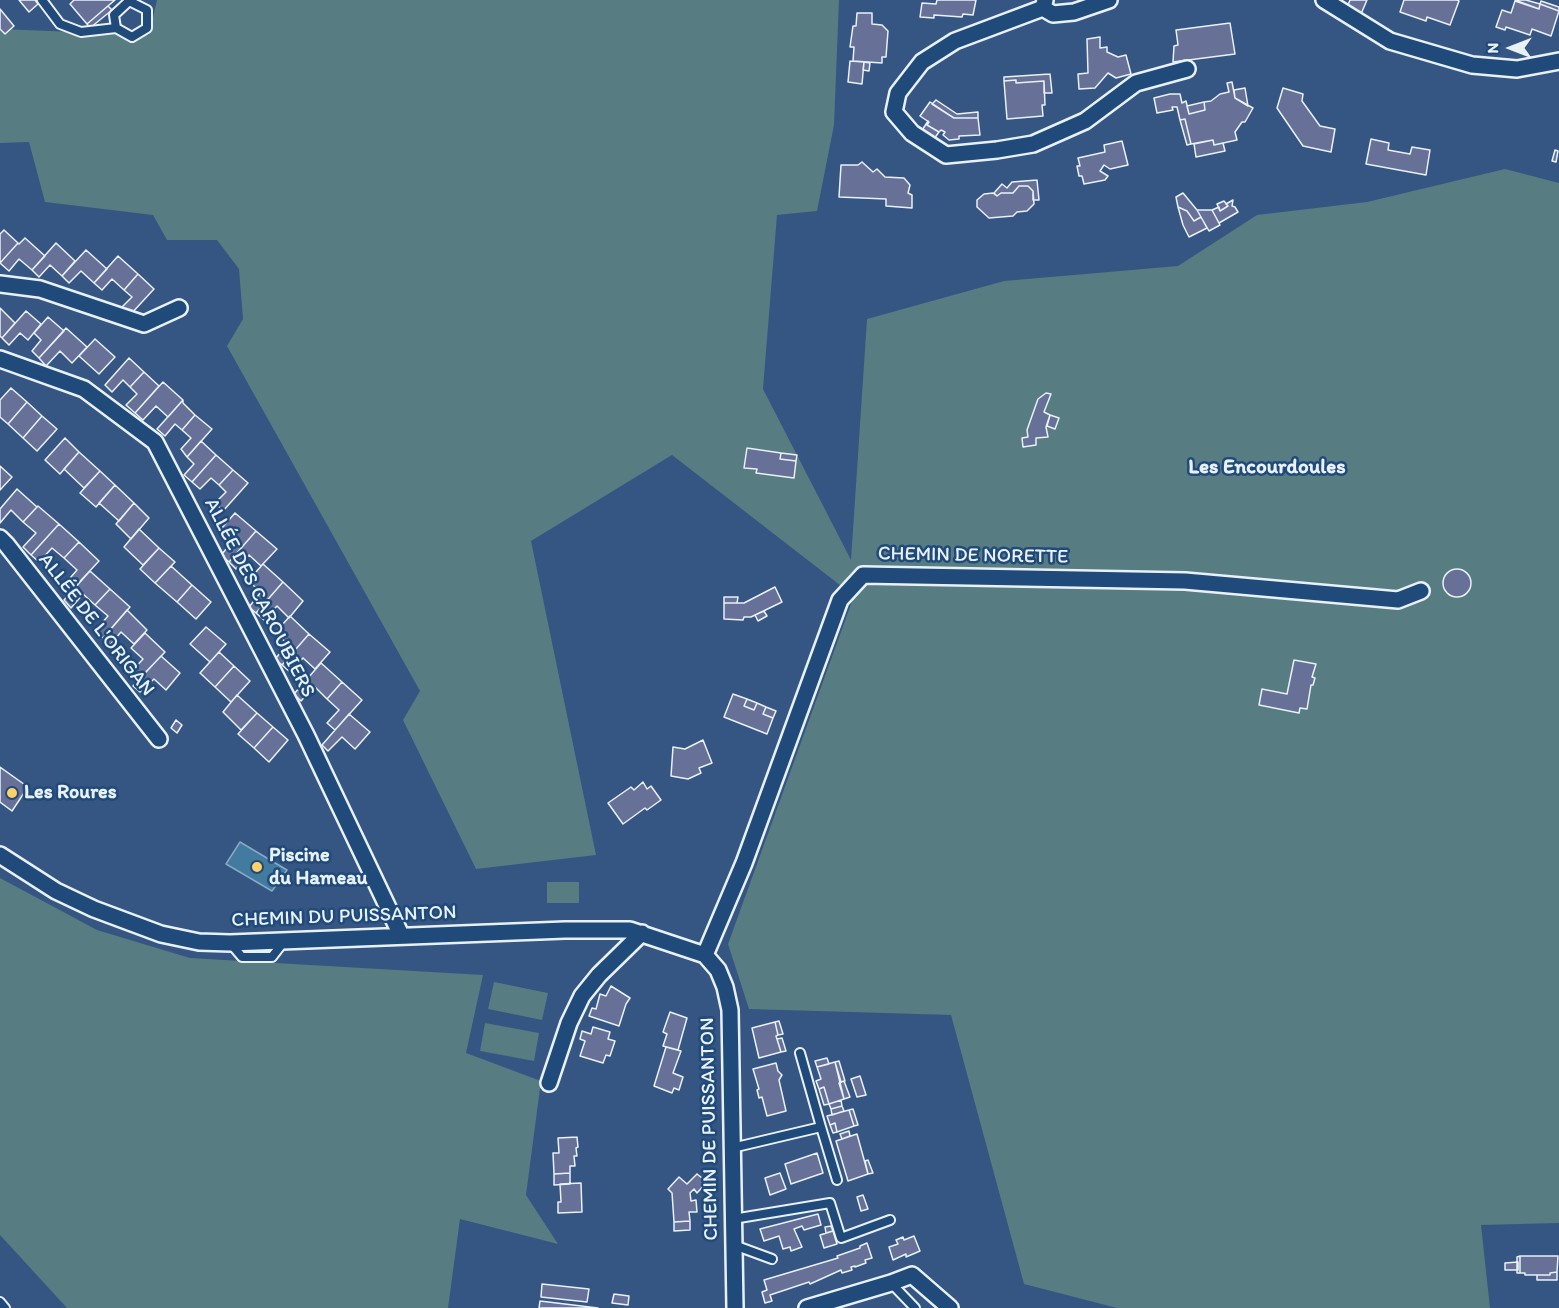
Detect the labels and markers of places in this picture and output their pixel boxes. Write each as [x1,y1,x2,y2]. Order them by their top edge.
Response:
place label: Les Roures [24,781,117,805]
marker: Les Roures [5,786,19,800]
place label: Piscine du Hameau [269,844,368,891]
marker: Piscine du Hameau [250,860,264,874]

